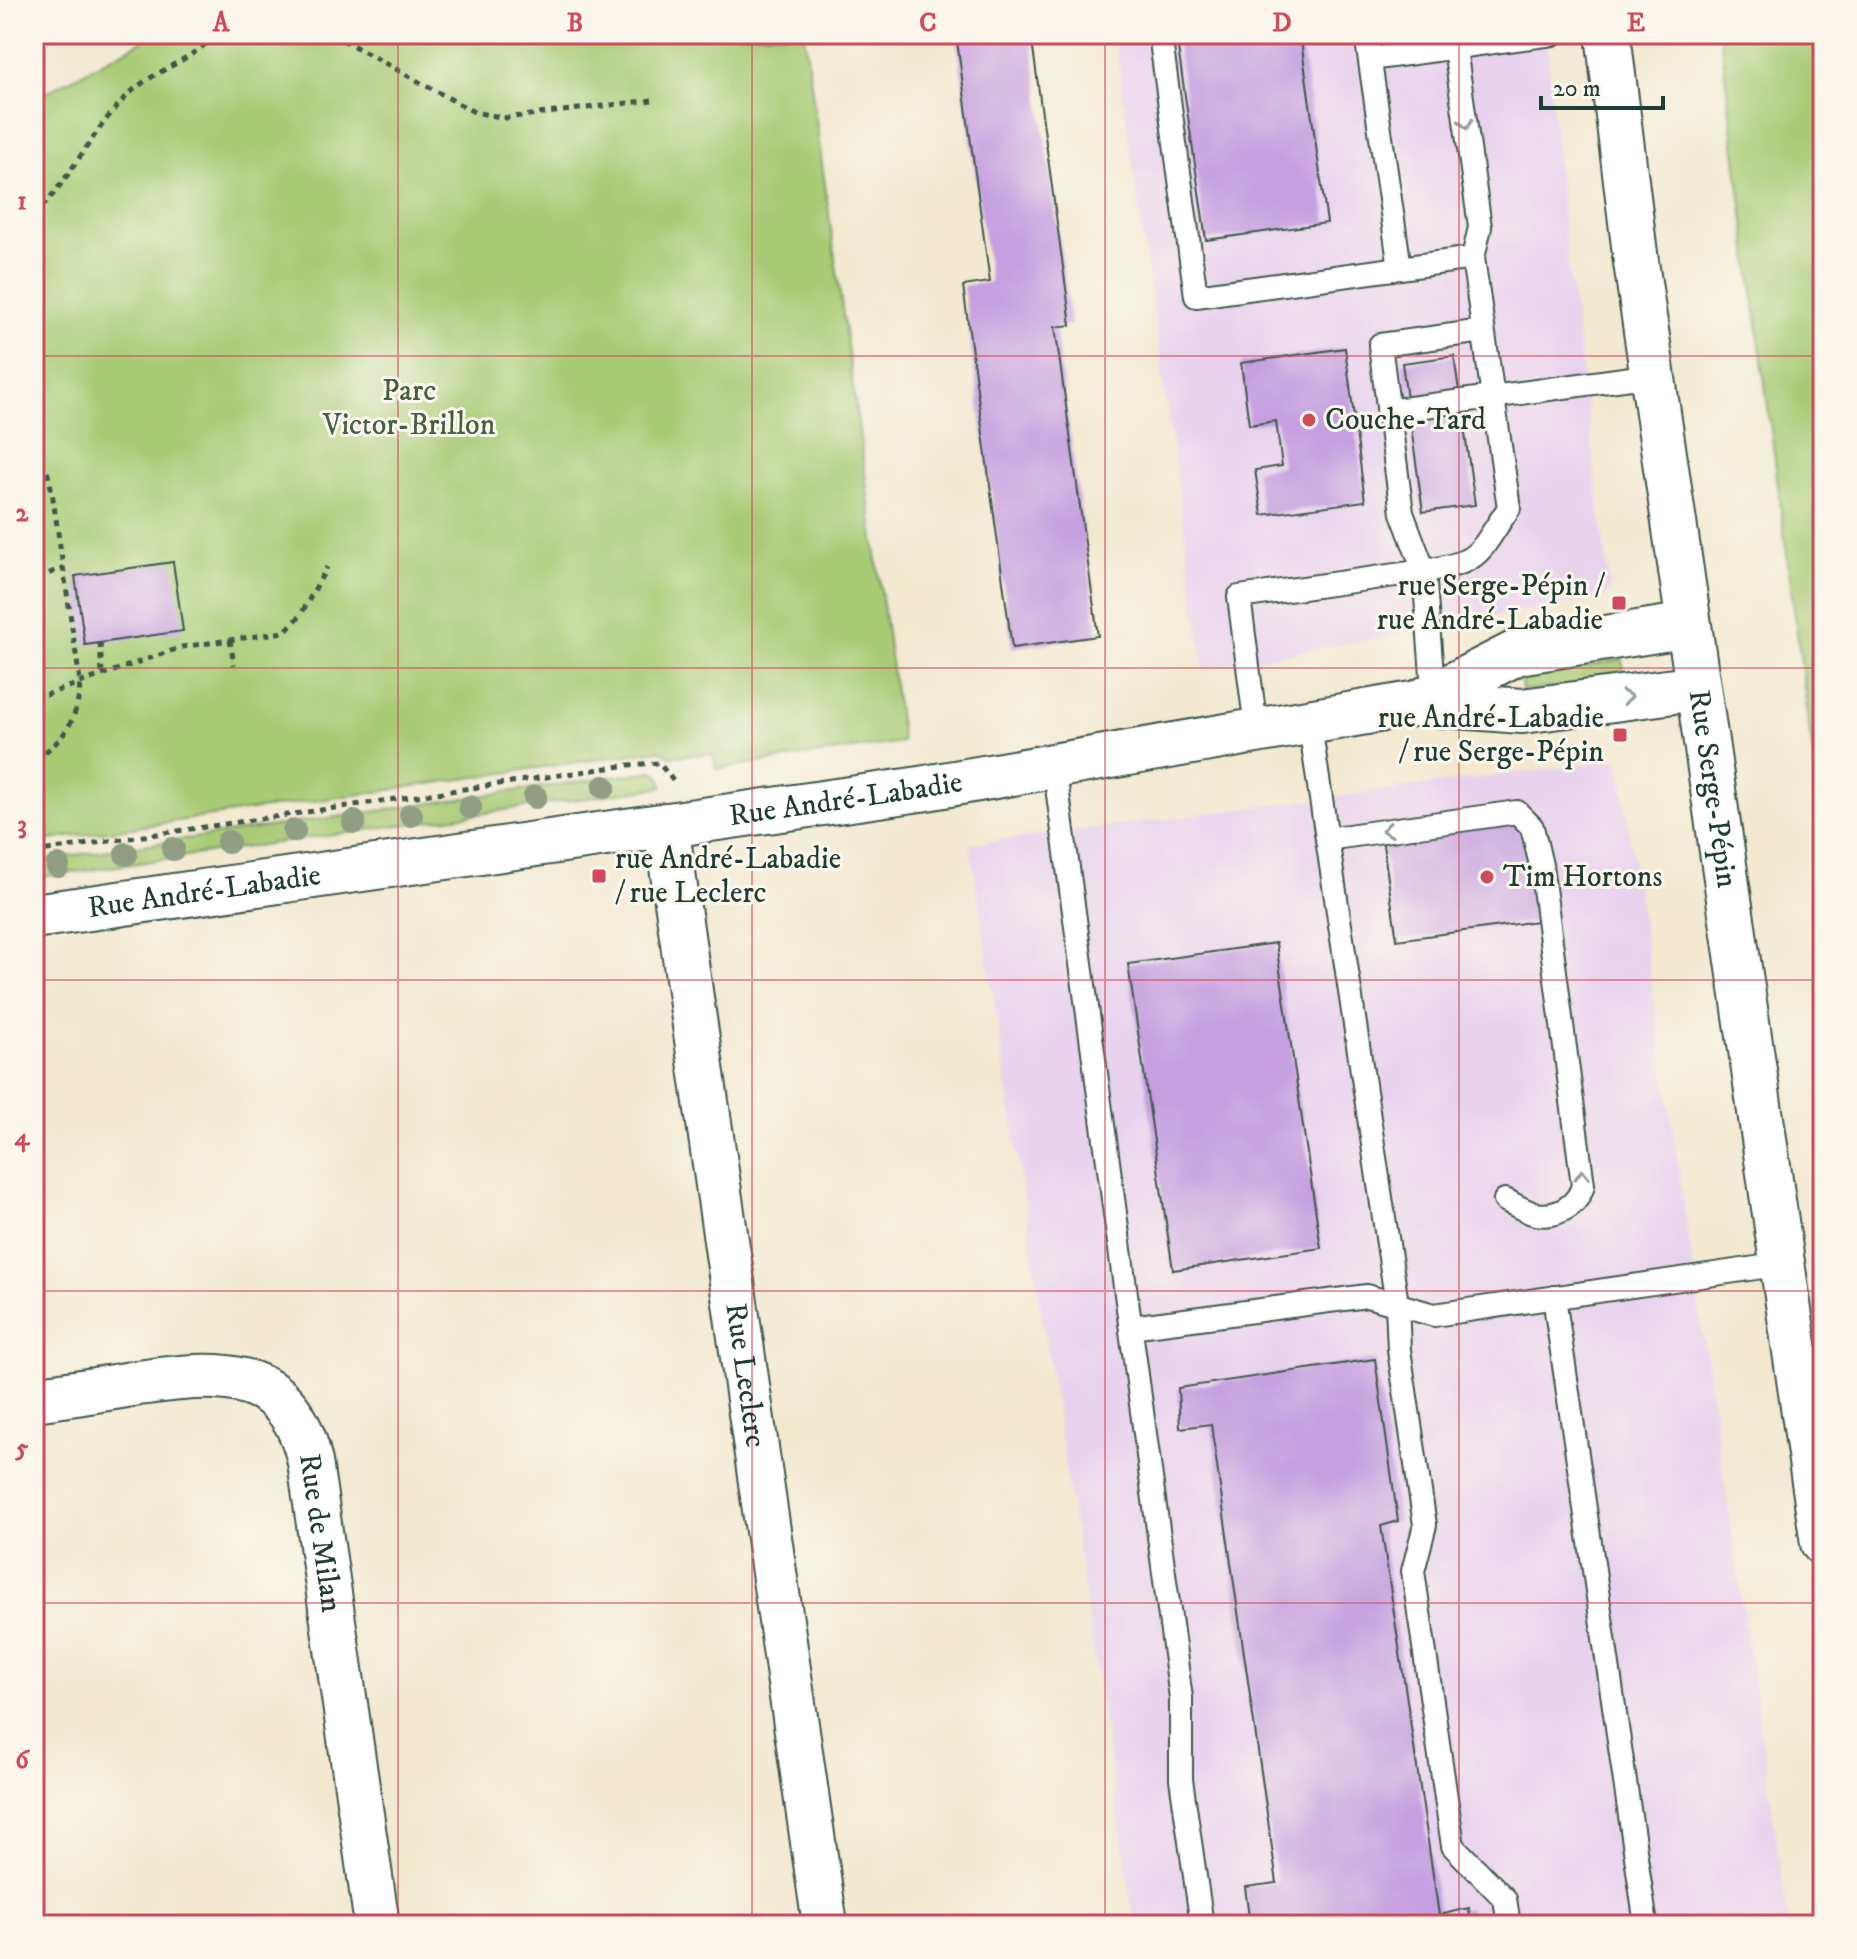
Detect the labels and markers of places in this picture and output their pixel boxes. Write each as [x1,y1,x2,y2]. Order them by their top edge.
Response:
place label: Couche-Tard [1325,402,1486,439]
marker: Couche-Tard [1300,411,1318,429]
place label: rue Serge-Pépin / rue André-Labadie [1377,568,1606,639]
marker: rue Serge-Pépin / rue André-Labadie [1610,594,1628,612]
place label: rue André-Labadie / rue Serge-Pépin [1378,700,1604,771]
marker: rue André-Labadie / rue Serge-Pépin [1611,726,1629,744]
place label: rue André-Labadie / rue Leclerc [615,841,841,912]
place label: Tim Hortons [1503,859,1663,896]
marker: rue André-Labadie / rue Leclerc [590,867,608,885]
marker: Tim Hortons [1478,868,1496,886]

